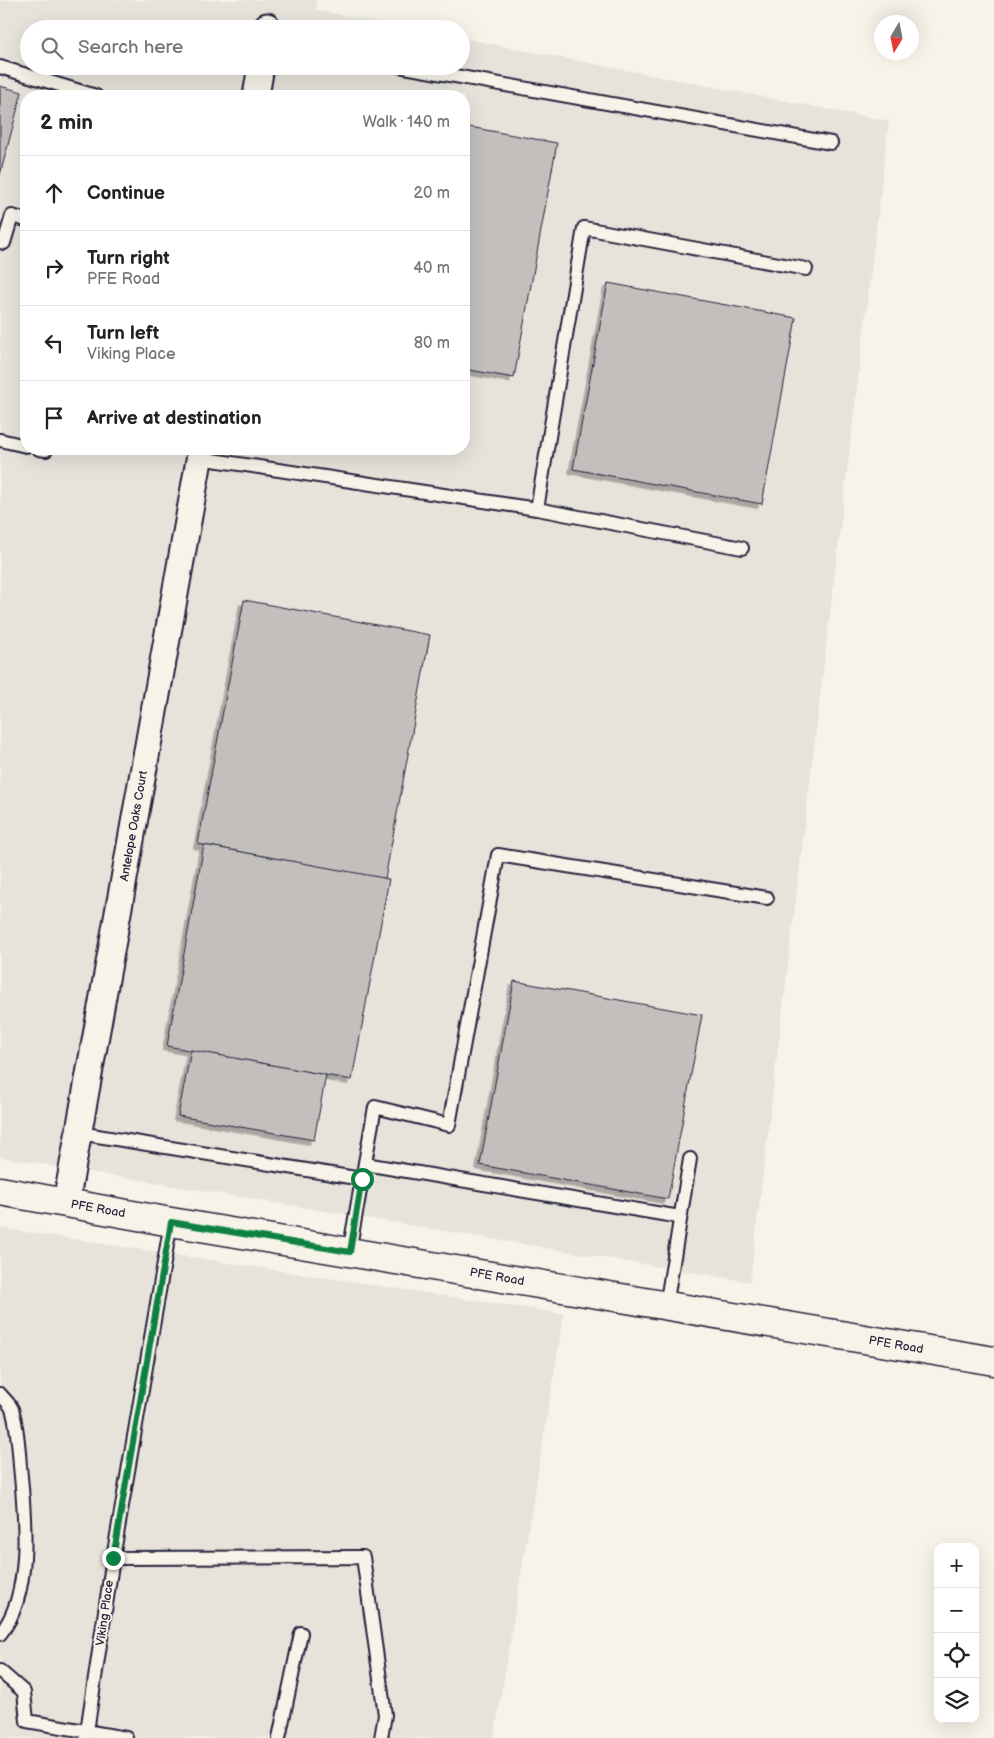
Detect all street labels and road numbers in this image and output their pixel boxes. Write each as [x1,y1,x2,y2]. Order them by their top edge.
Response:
street label: Antelope Oaks Court [117,769,151,883]
street label: PFE Road [70,1197,126,1221]
street label: PFE Road [469,1265,525,1289]
street label: PFE Road [868,1333,924,1357]
street label: Viking Place [93,1579,117,1647]

